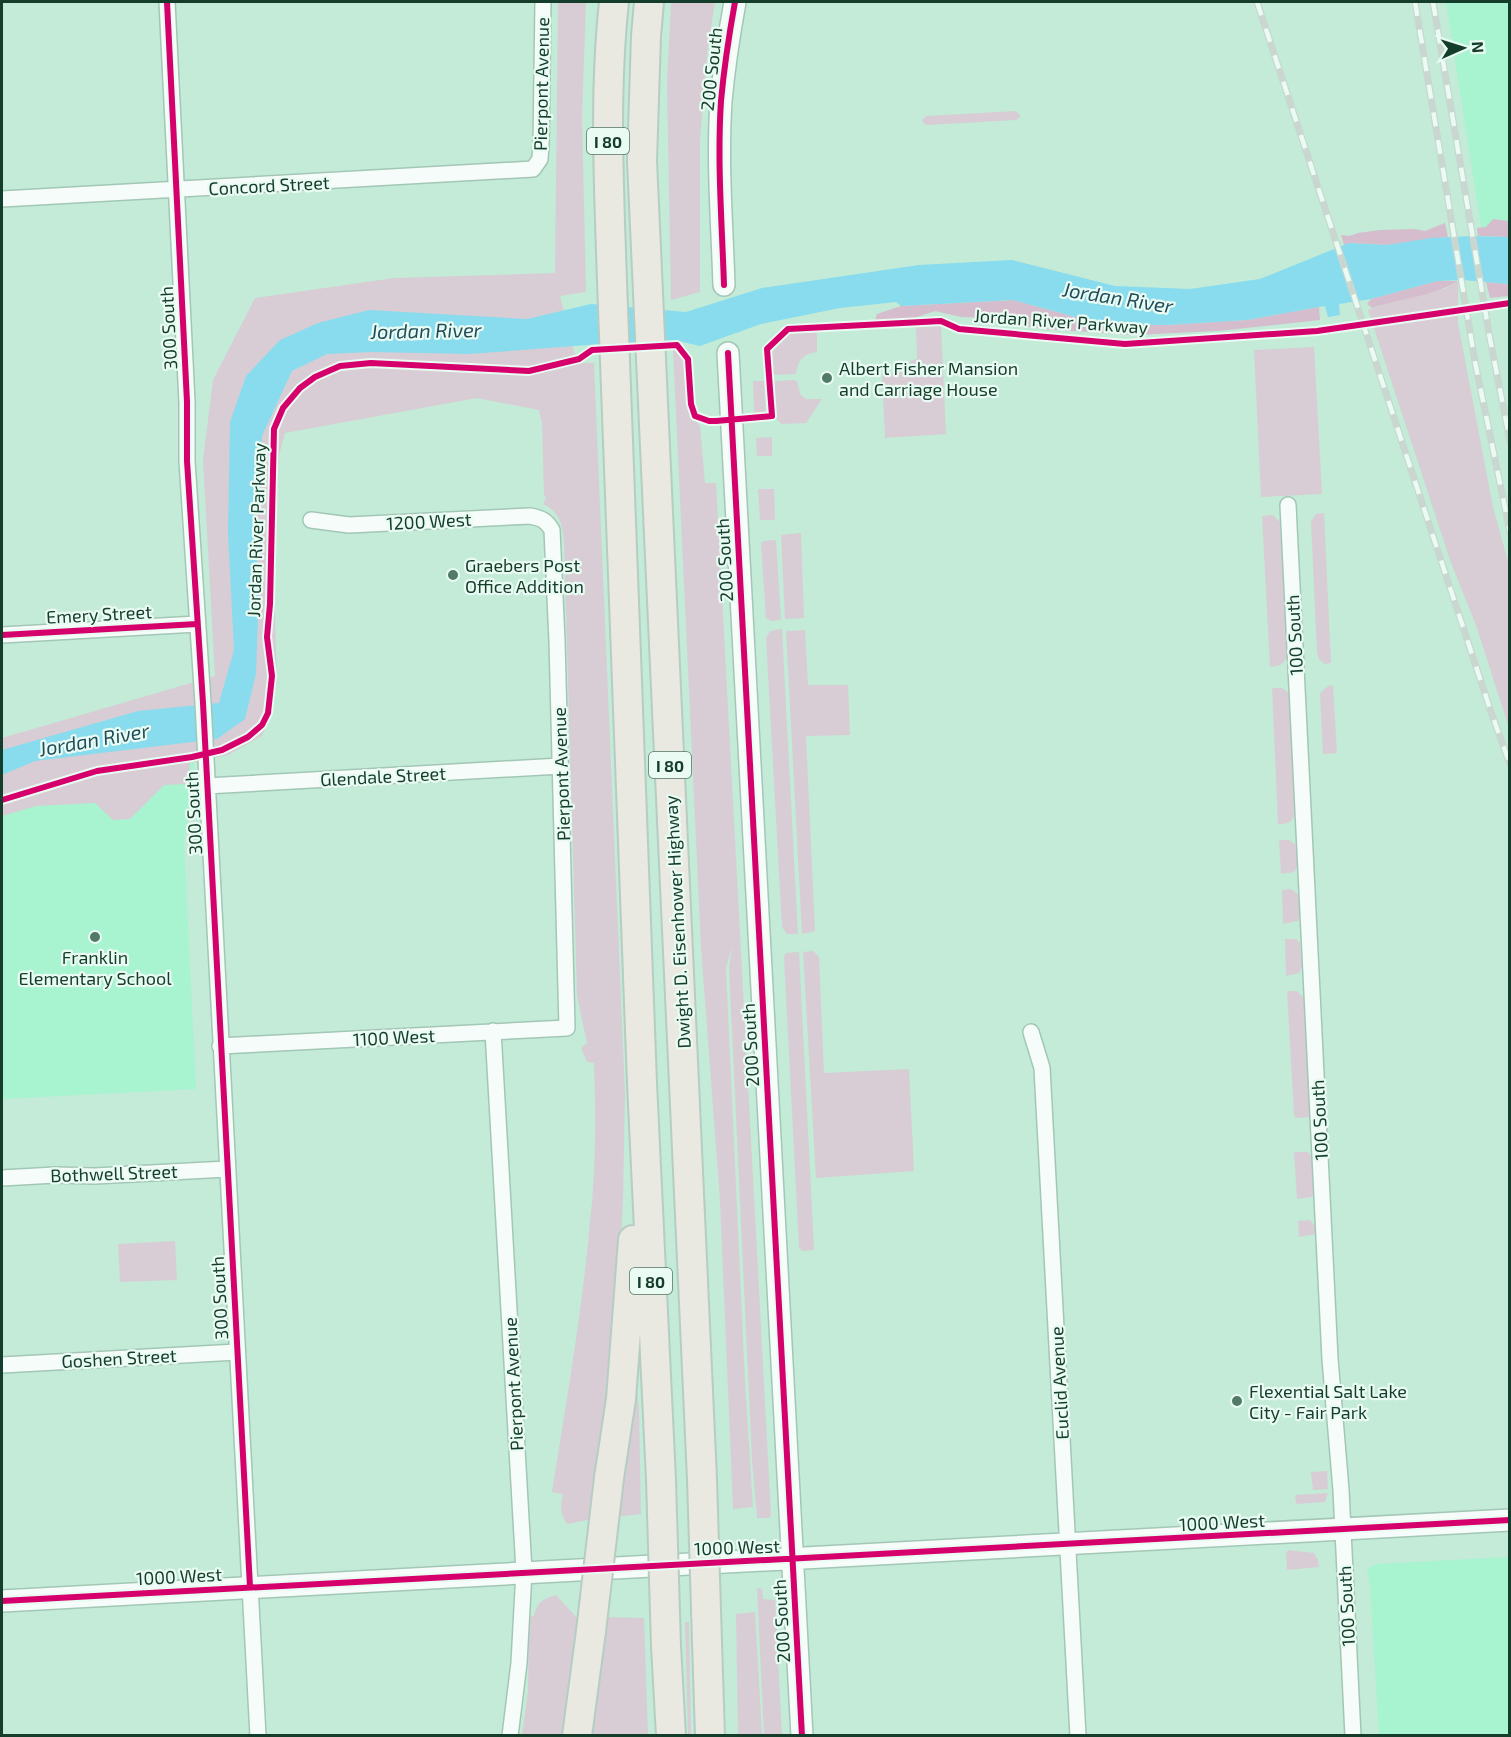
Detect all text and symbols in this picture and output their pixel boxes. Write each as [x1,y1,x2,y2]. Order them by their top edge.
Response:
street label: Pierpont Avenue [529,17,553,151]
north arrow [1433,18,1493,78]
street label: 200 South [696,26,726,112]
text: N [1469,41,1488,53]
road number: I 80 [587,128,629,154]
street label: Concord Street [208,171,330,199]
water label: Jordan River [1060,276,1176,318]
street label: 300 South [155,286,181,370]
street label: Jordan River Parkway [973,304,1149,338]
water label: Jordan River [369,317,483,343]
place label: Albert Fisher Mansion and Carriage House [839,357,1018,400]
marker: Albert Fisher Mansion and Carriage House [820,371,834,385]
street label: Jordan River Parkway [242,442,270,618]
street label: 1200 West [386,508,472,534]
street label: 200 South [711,518,737,602]
place label: Graebers Post Office Addition [465,554,584,597]
marker: Graebers Post Office Addition [446,568,460,582]
street label: 100 South [1281,594,1307,676]
street label: Emery Street [46,600,153,628]
street label: Pierpont Avenue [548,707,574,841]
water label: Jordan River [36,717,152,761]
road number: I 80 [649,752,691,778]
street label: Glendale Street [319,762,447,790]
street label: 300 South [180,771,206,855]
street label: Dwight D. Eisenhower Highway [659,794,695,1049]
marker: Franklin Elementary School [88,930,102,944]
place label: Franklin Elementary School [18,946,172,989]
street label: 200 South [737,1003,763,1087]
street label: 1100 West [352,1024,436,1050]
street label: 100 South [1306,1079,1332,1161]
street label: Bothwell Street [50,1160,178,1186]
street label: 300 South [206,1256,232,1340]
road number: I 80 [630,1268,672,1294]
street label: Pierpont Avenue [499,1317,527,1451]
street label: Euclid Avenue [1045,1326,1073,1440]
street label: Goshen Street [61,1344,177,1372]
place label: Flexential Salt Lake City - Fair Park [1249,1380,1407,1423]
marker: Flexential Salt Lake City - Fair Park [1230,1394,1244,1408]
street label: 1000 West [1179,1509,1266,1535]
street label: 1000 West [694,1535,780,1559]
street label: 1000 West [136,1563,223,1589]
street label: 100 South [1333,1565,1359,1647]
street label: 200 South [768,1579,794,1663]

